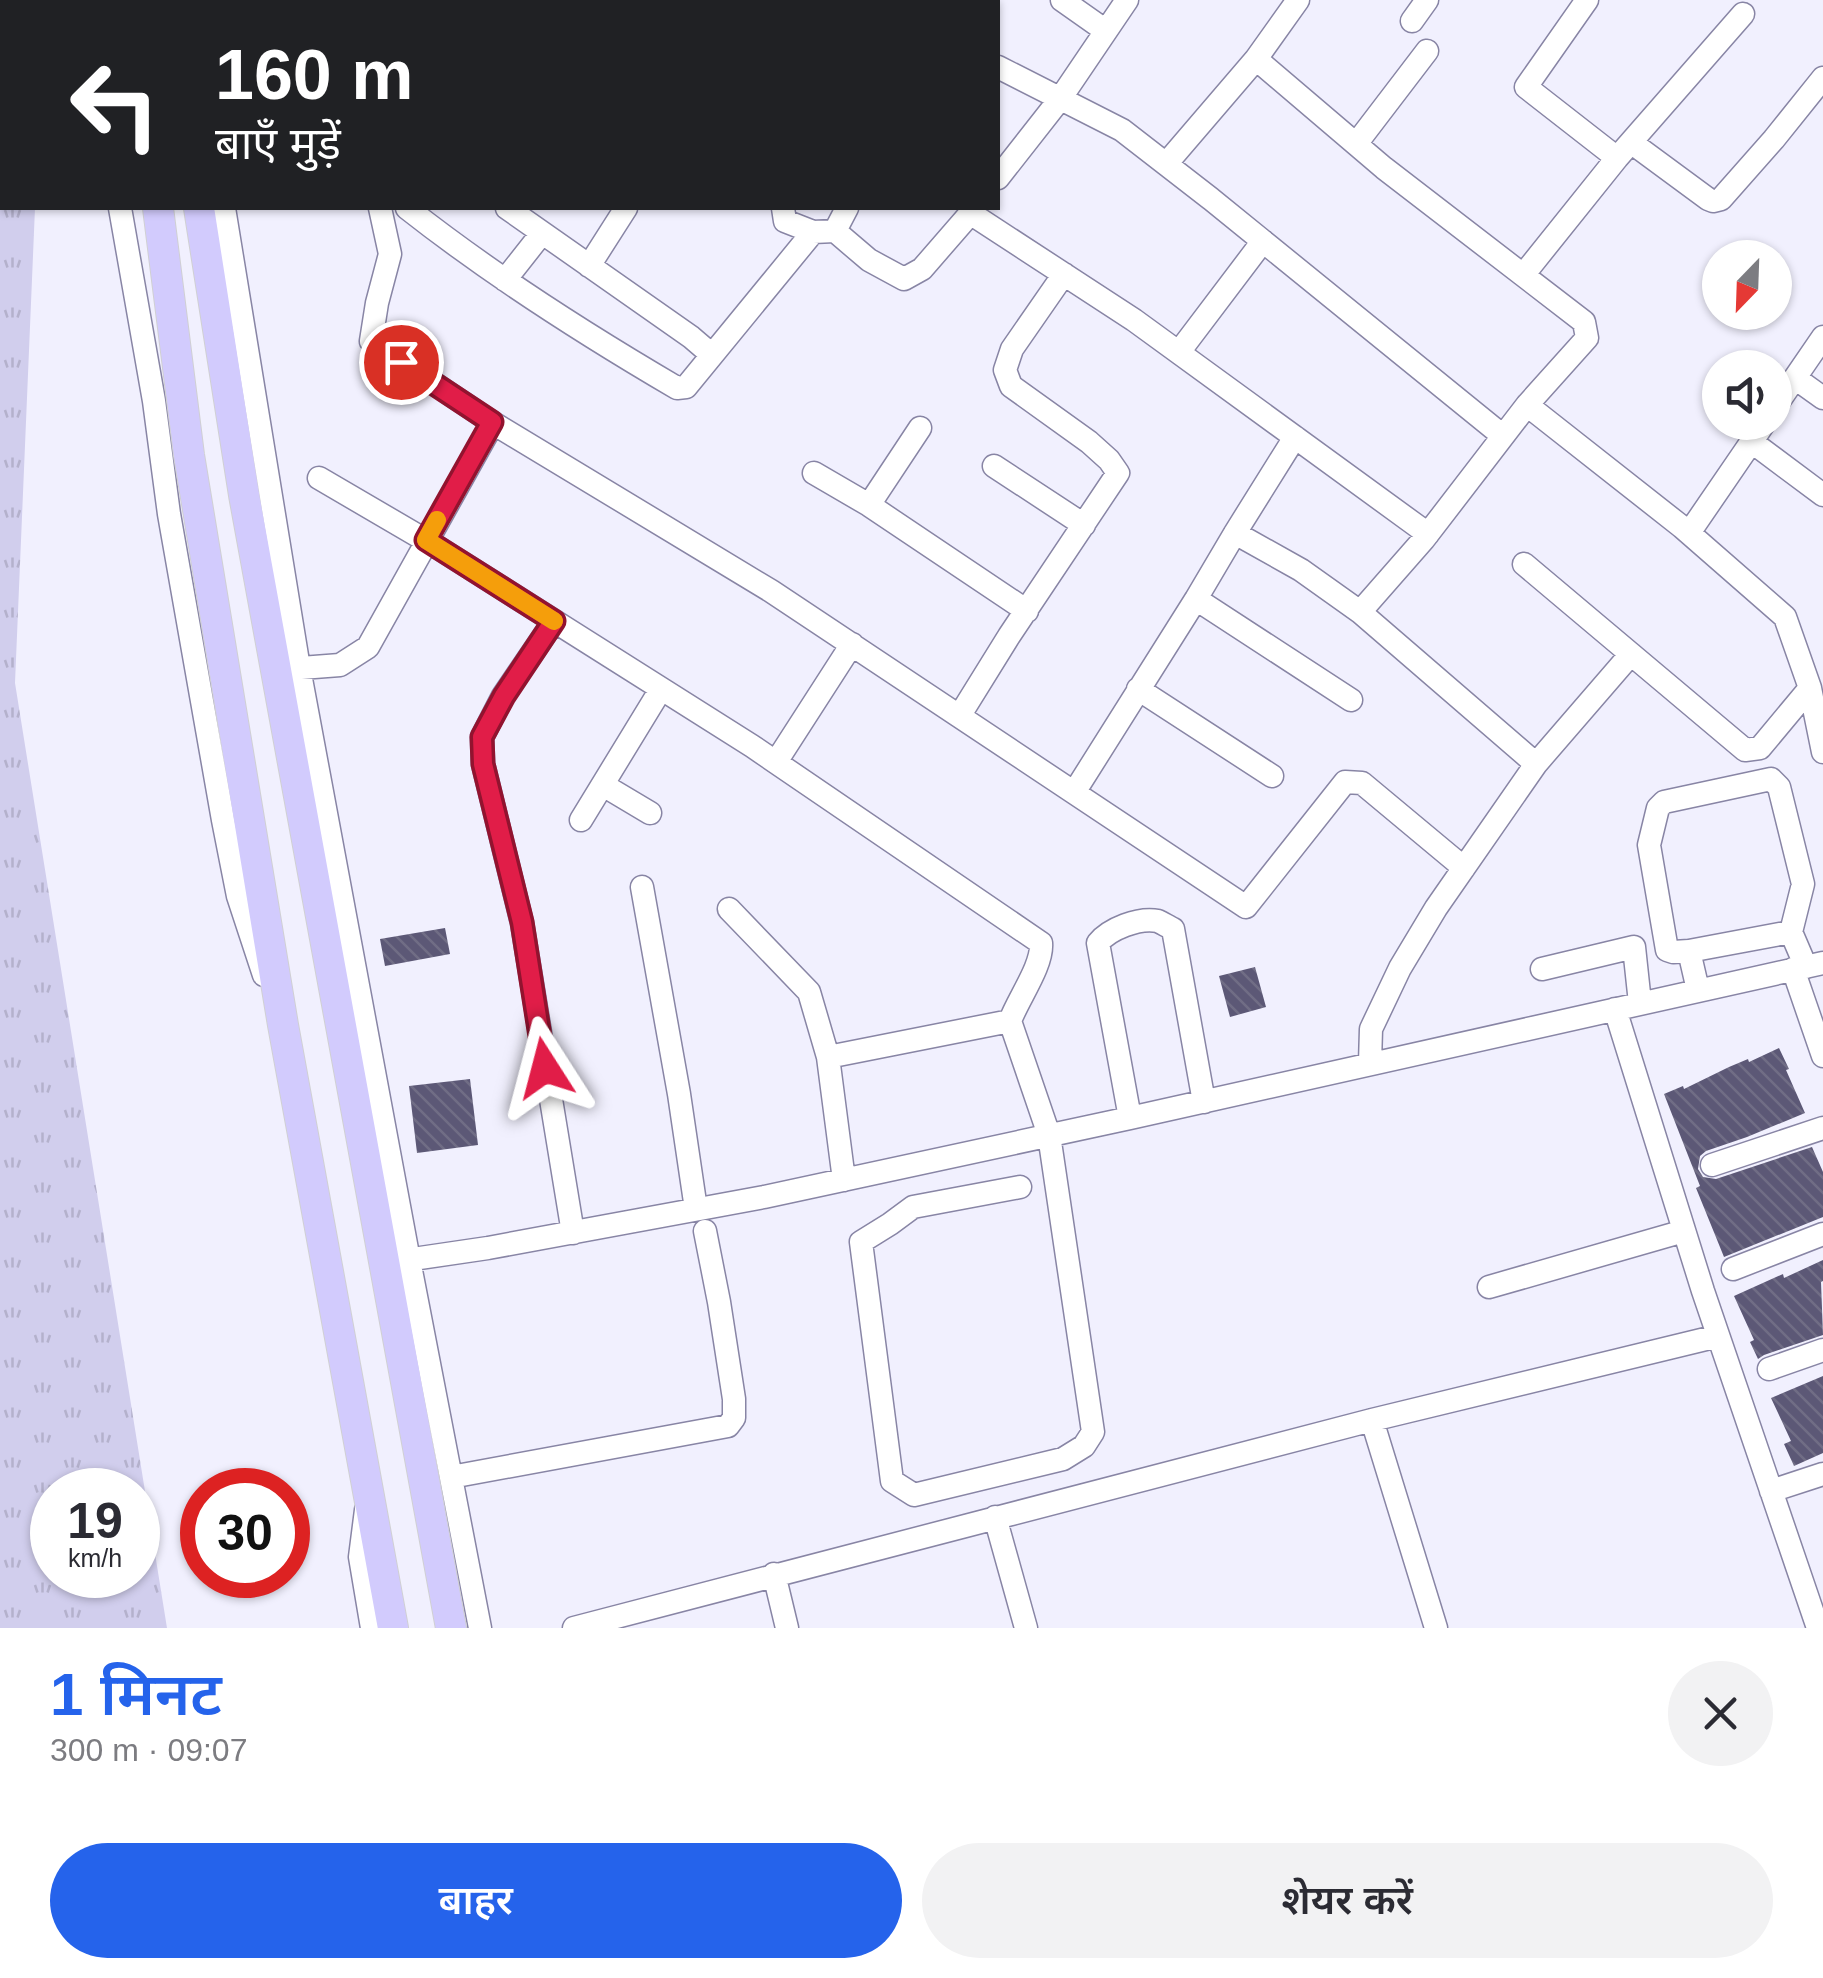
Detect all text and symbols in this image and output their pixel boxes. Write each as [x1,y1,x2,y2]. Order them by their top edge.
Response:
text: 160 m [215,36,413,114]
icon: left [50,40,180,170]
text: बाएँ मुड़ें [215,118,341,169]
north arrow [1702,240,1792,330]
map controls [1702,240,1792,440]
pin [359,320,444,405]
icon: arrive [374,335,429,390]
button: sound [1702,350,1792,440]
position arrow [493,1016,597,1120]
speed limit sign: 30 [180,1468,310,1598]
text: 19 [67,1493,123,1549]
text: km/h [68,1544,122,1572]
text: 1 मिनट [50,1661,222,1728]
button: close [1668,1661,1773,1766]
text: 300 m · 09:07 [50,1732,247,1768]
button: बाहर [50,1843,902,1958]
button: शेयर करें [922,1843,1773,1958]

